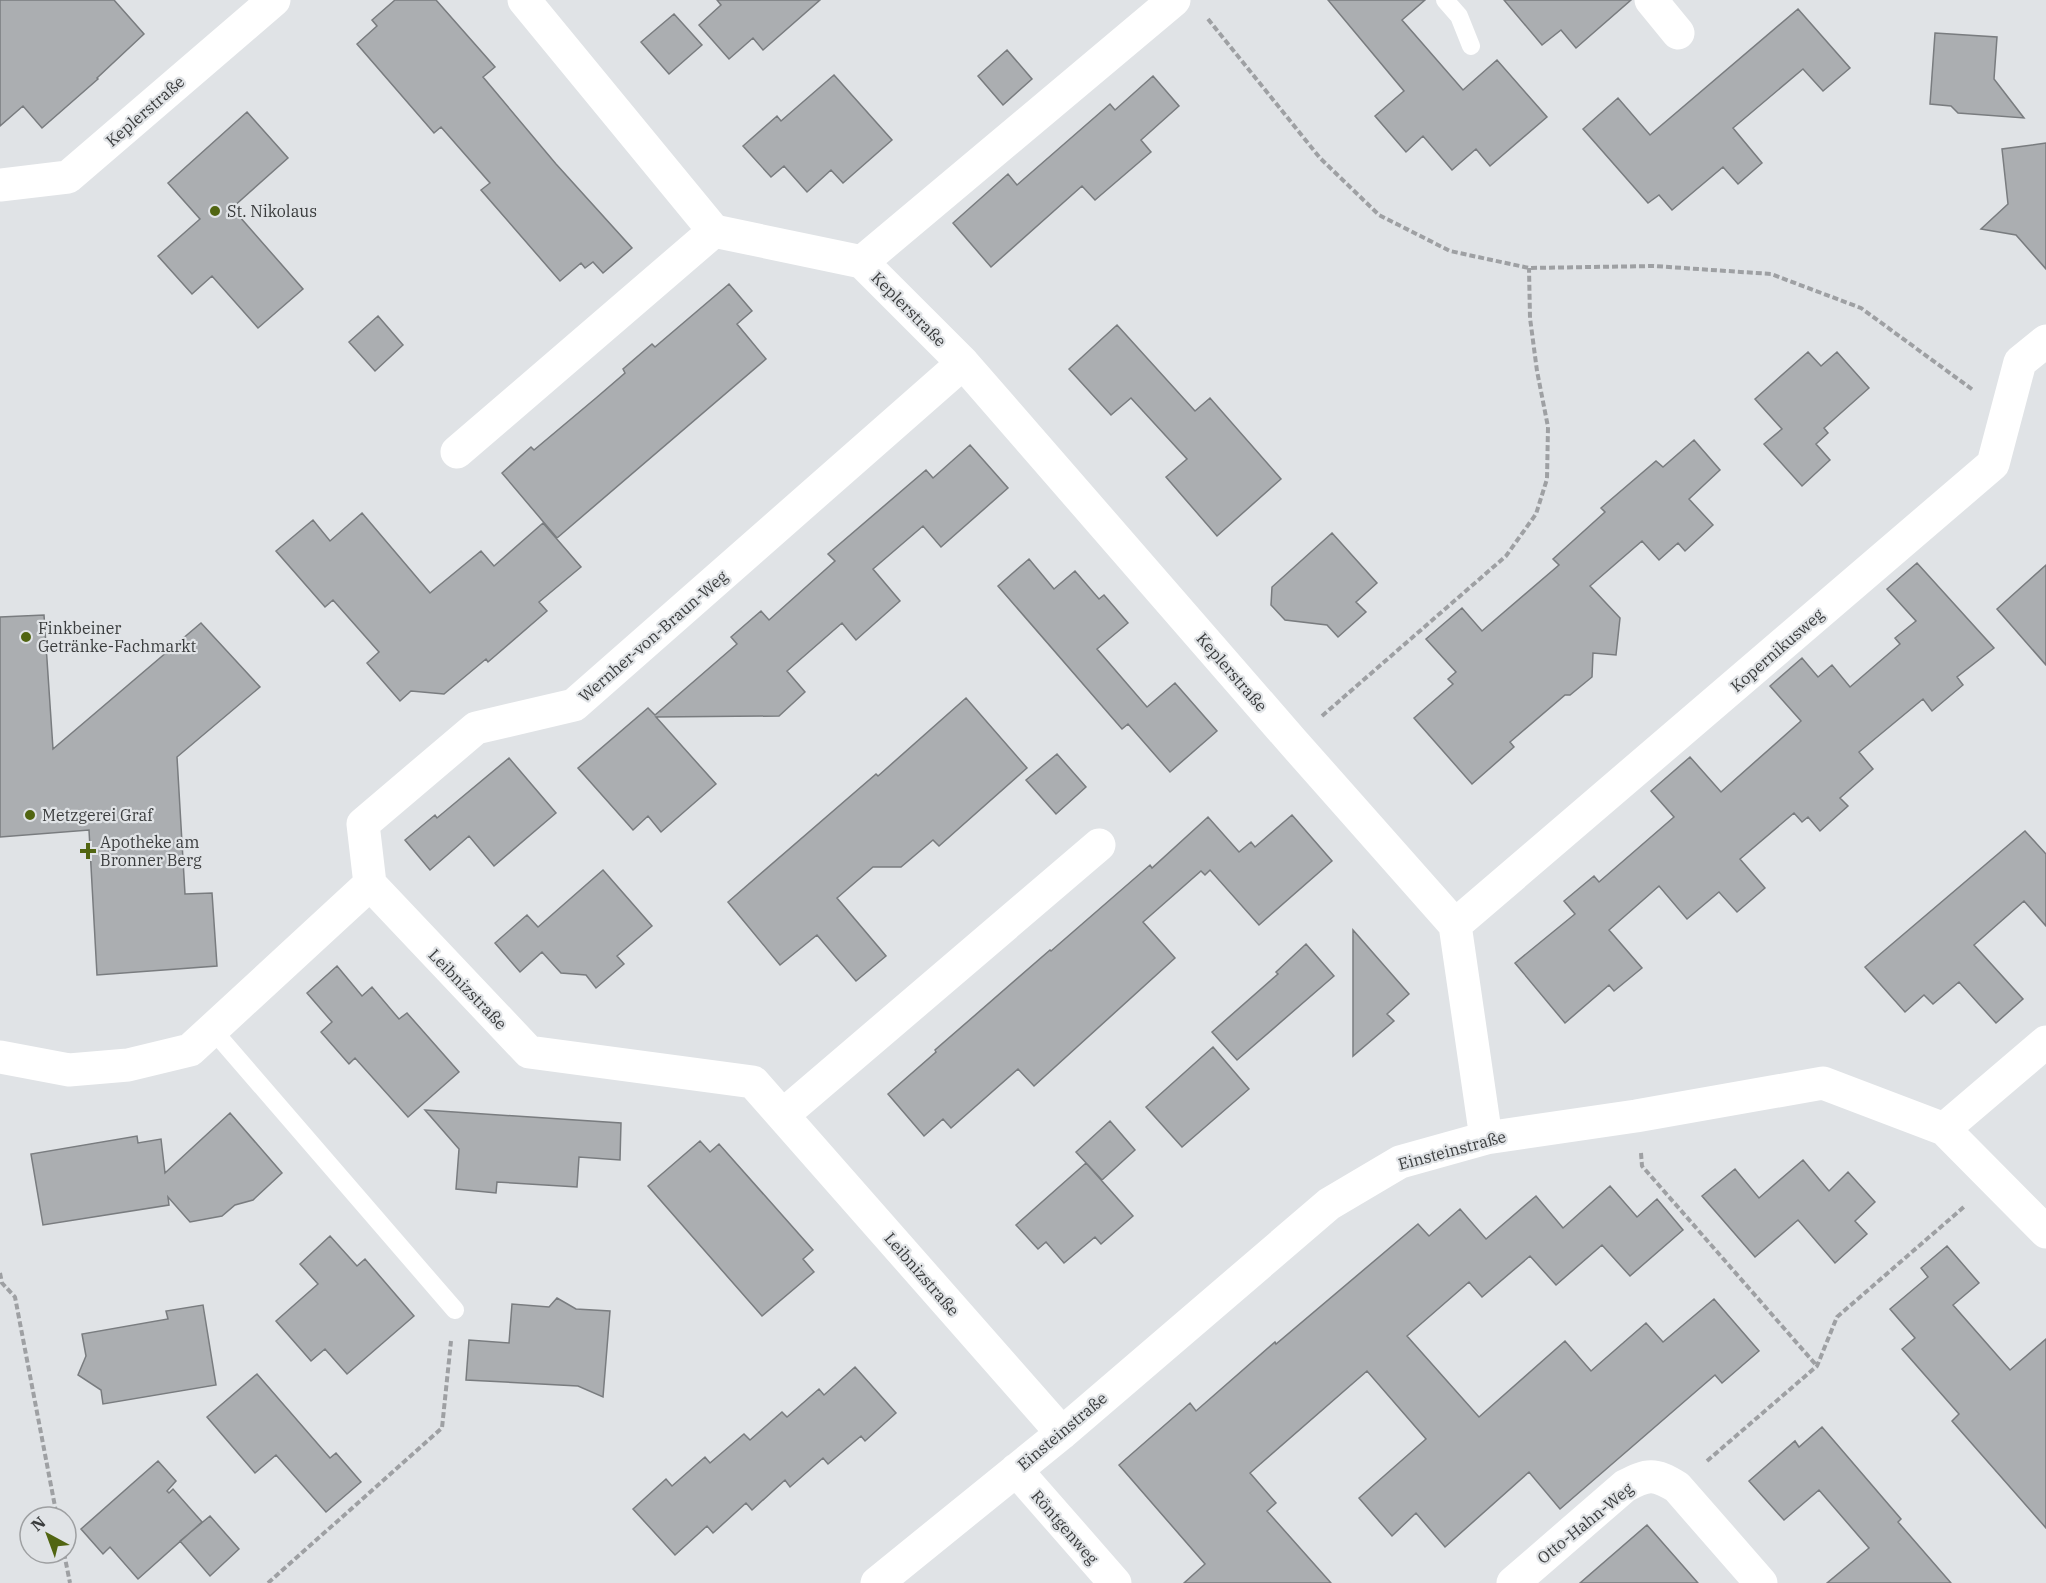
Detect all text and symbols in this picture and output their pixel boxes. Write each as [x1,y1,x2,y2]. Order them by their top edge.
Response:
street label: Keplerstraße [102,71,188,151]
place label: St. Nikolaus [227,201,317,221]
marker: St. Nikolaus [208,204,222,218]
street label: Keplerstraße [867,267,951,351]
street label: Wernher-von-Braun-Weg [574,566,732,706]
street label: Kopernikusweg [1726,604,1828,696]
place label: Finkbeiner Getränke-Fachmarkt [38,618,197,656]
street label: Keplerstraße [1192,629,1272,715]
marker: Finkbeiner Getränke-Fachmarkt [19,630,33,644]
place label: Metzgerei Graf [42,805,154,825]
marker: Metzgerei Graf [23,808,37,822]
place label: Apotheke am Bronner Berg [100,832,202,870]
marker: Apotheke am Bronner Berg [81,844,95,858]
street label: Leibnizstraße [425,945,511,1033]
street label: Einsteinstraße [1396,1126,1508,1174]
street label: Leibnizstraße [880,1228,964,1320]
street label: Einsteinstraße [1013,1388,1111,1474]
street label: Otto-Hahn-Weg [1533,1478,1637,1568]
street label: Röntgenweg [1027,1486,1103,1569]
north arrow [18,1505,78,1565]
text: N [27,1512,49,1535]

